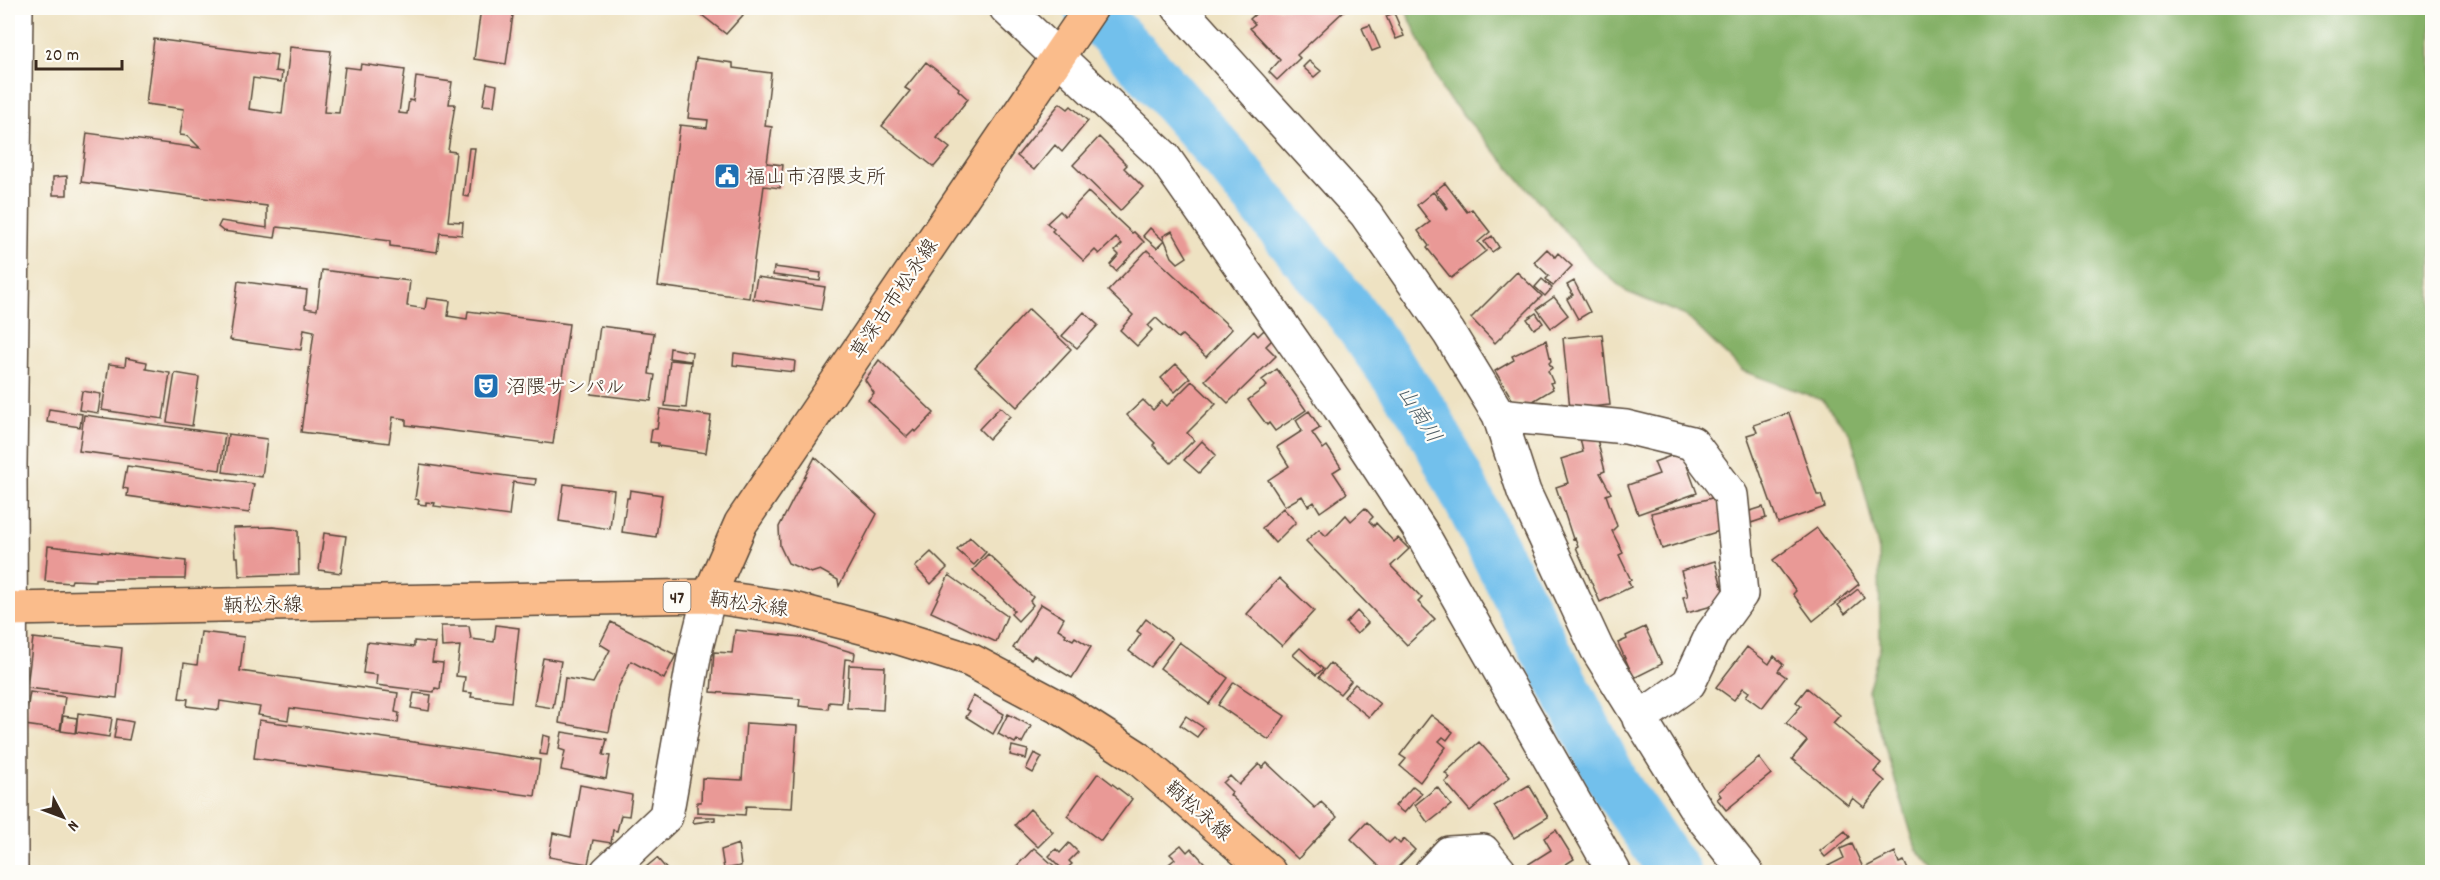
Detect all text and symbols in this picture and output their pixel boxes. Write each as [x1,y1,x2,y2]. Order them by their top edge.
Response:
scale bar [36,33,122,71]
text: 20 m [45,44,79,69]
public building icon: 福山市沼隈支所 [712,161,742,191]
place label: 福山市沼隈支所 [746,165,886,193]
street label: 草深古市松永線 [845,234,946,366]
theatre icon: 沼隈サンパル [471,371,501,401]
place label: 沼隈サンパル [506,375,625,403]
water label: 山南川 [1388,381,1447,450]
road number: 47 [664,582,690,612]
street label: 鞆松永線 [707,587,790,625]
street label: 鞆松永線 [223,592,303,622]
street label: 鞆松永線 [1158,775,1236,849]
north arrow [33,787,93,847]
text: N [61,815,84,836]

